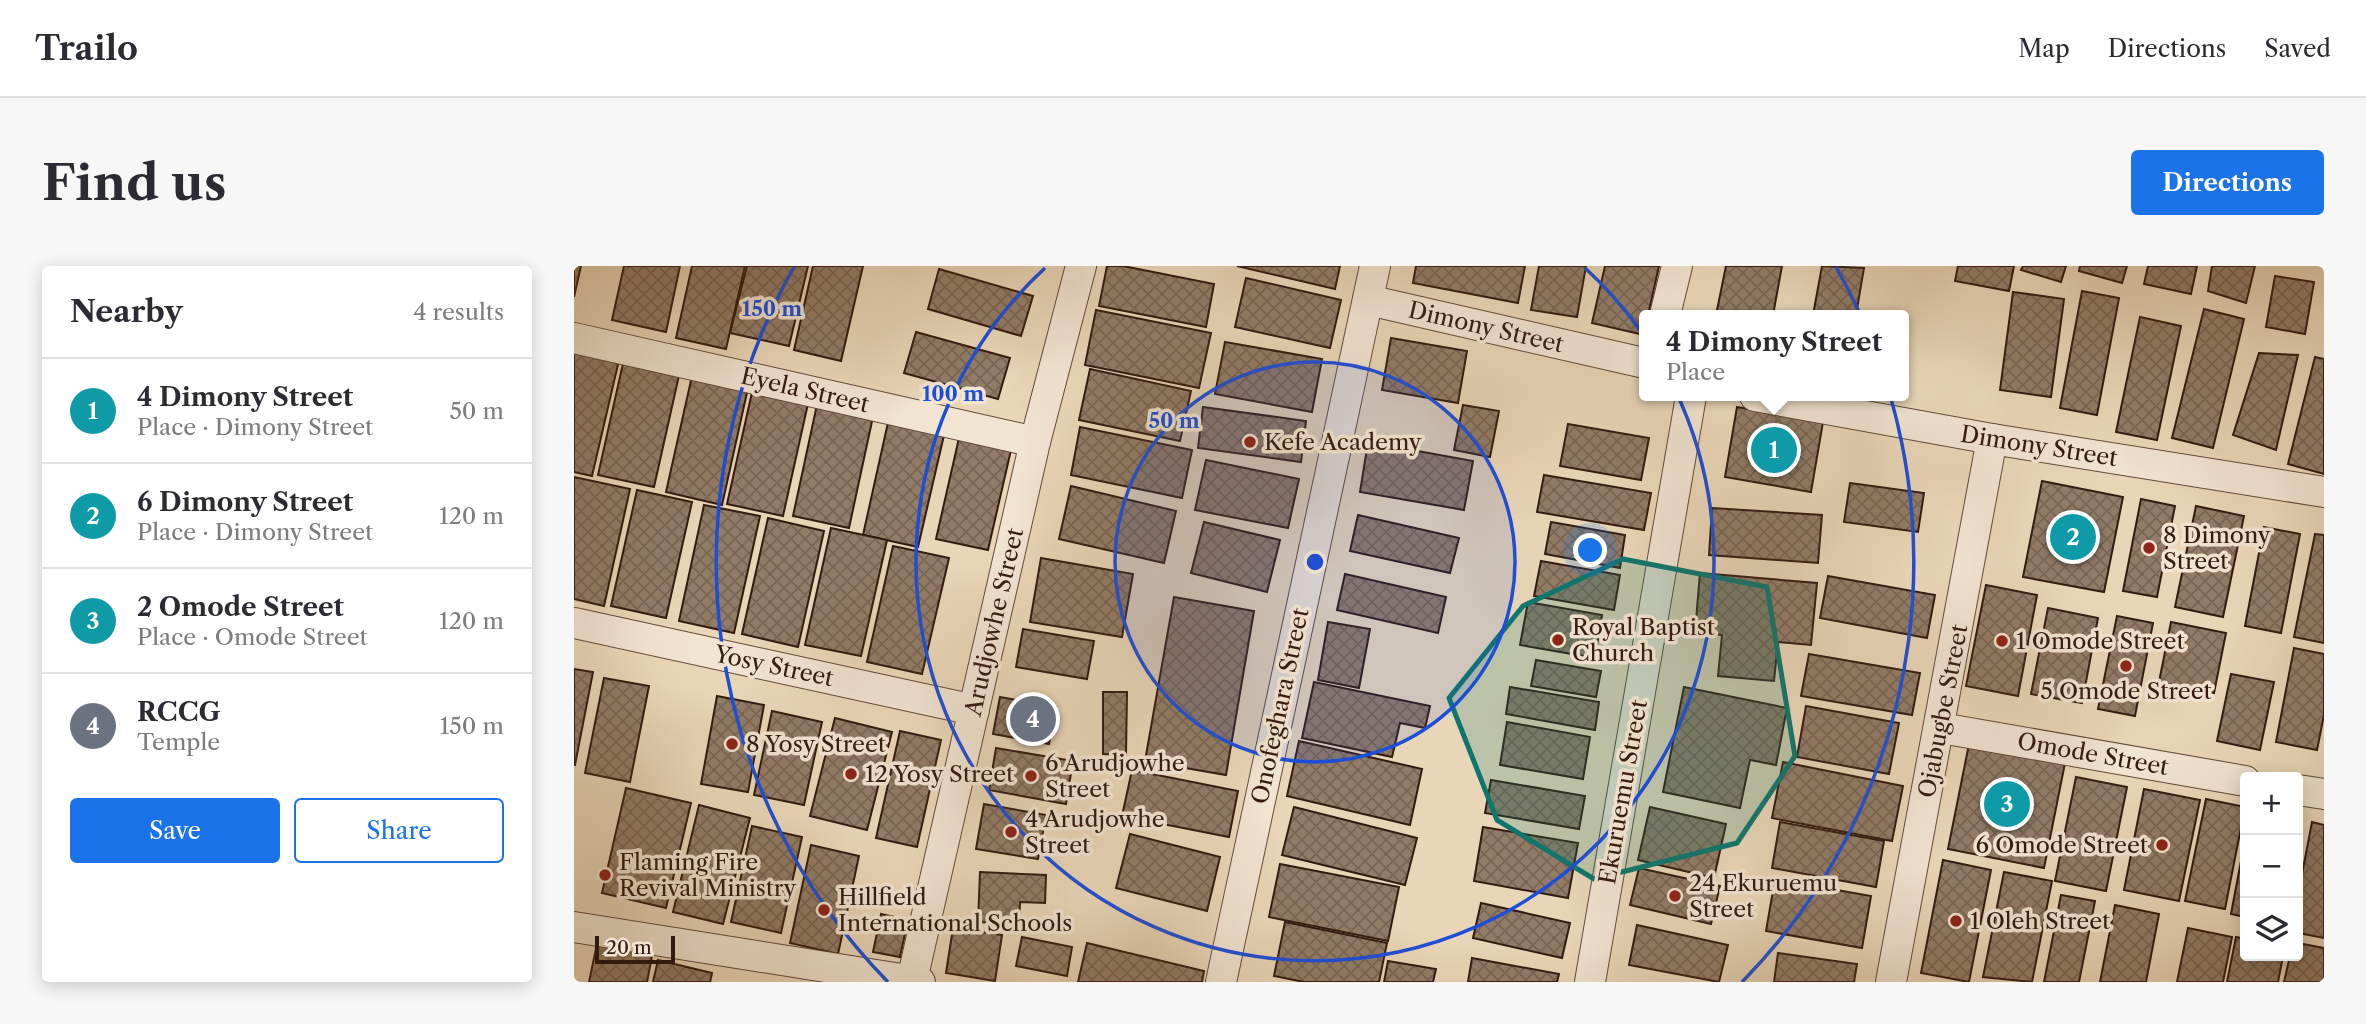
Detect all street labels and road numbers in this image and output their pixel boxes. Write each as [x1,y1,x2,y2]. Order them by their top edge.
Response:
street label: Dimony Street [1406,296,1566,358]
street label: Eyela Street [738,362,872,418]
street label: Dimony Street [1959,420,2119,472]
street label: Arudjowhe Street [958,525,1029,720]
street label: Onofeghara Street [1246,605,1314,807]
street label: Ojabugbe Street [1912,622,1974,800]
street label: Yosy Street [711,640,836,692]
street label: Ekuruemu Street [1593,698,1653,886]
street label: Omode Street [2015,727,2171,781]

